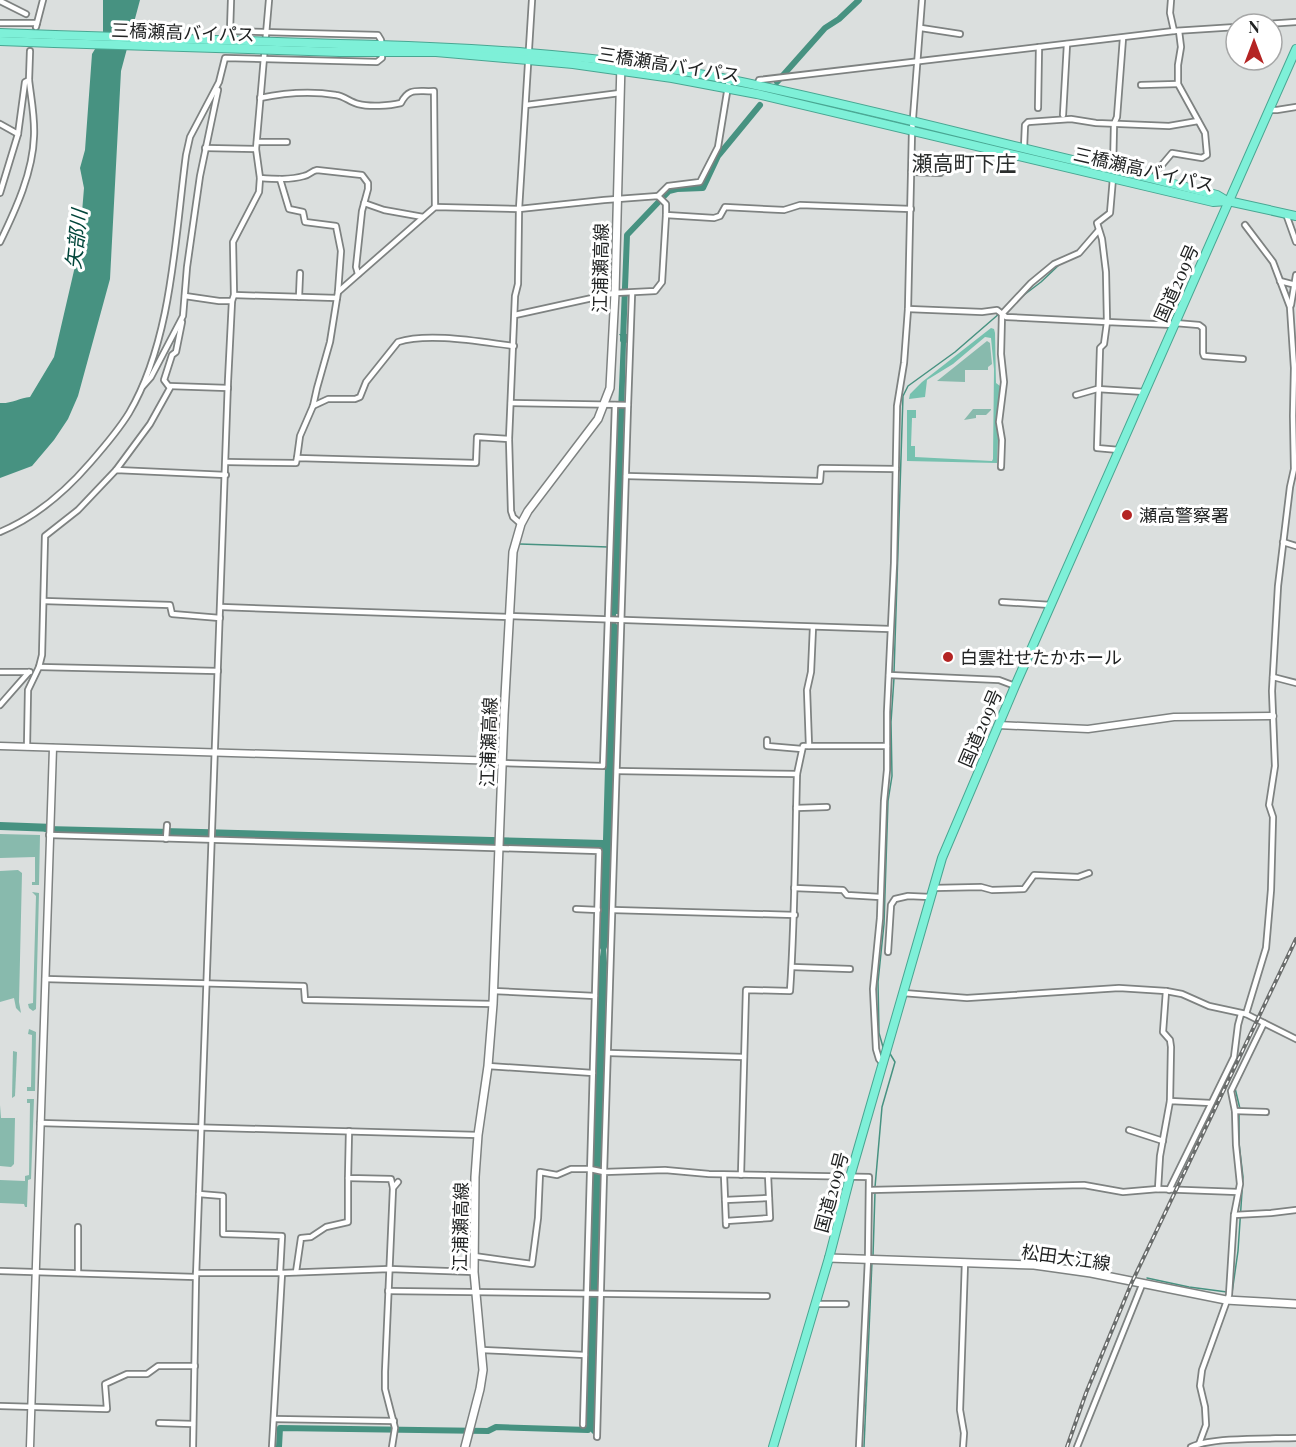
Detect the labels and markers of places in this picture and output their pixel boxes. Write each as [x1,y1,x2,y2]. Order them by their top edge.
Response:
place label: 瀬高警察署 [1139,503,1229,527]
marker: 瀬高警察署 [1120,508,1134,522]
place label: 白雲社せたかホール [960,645,1122,669]
marker: 白雲社せたかホール [941,650,955,664]

